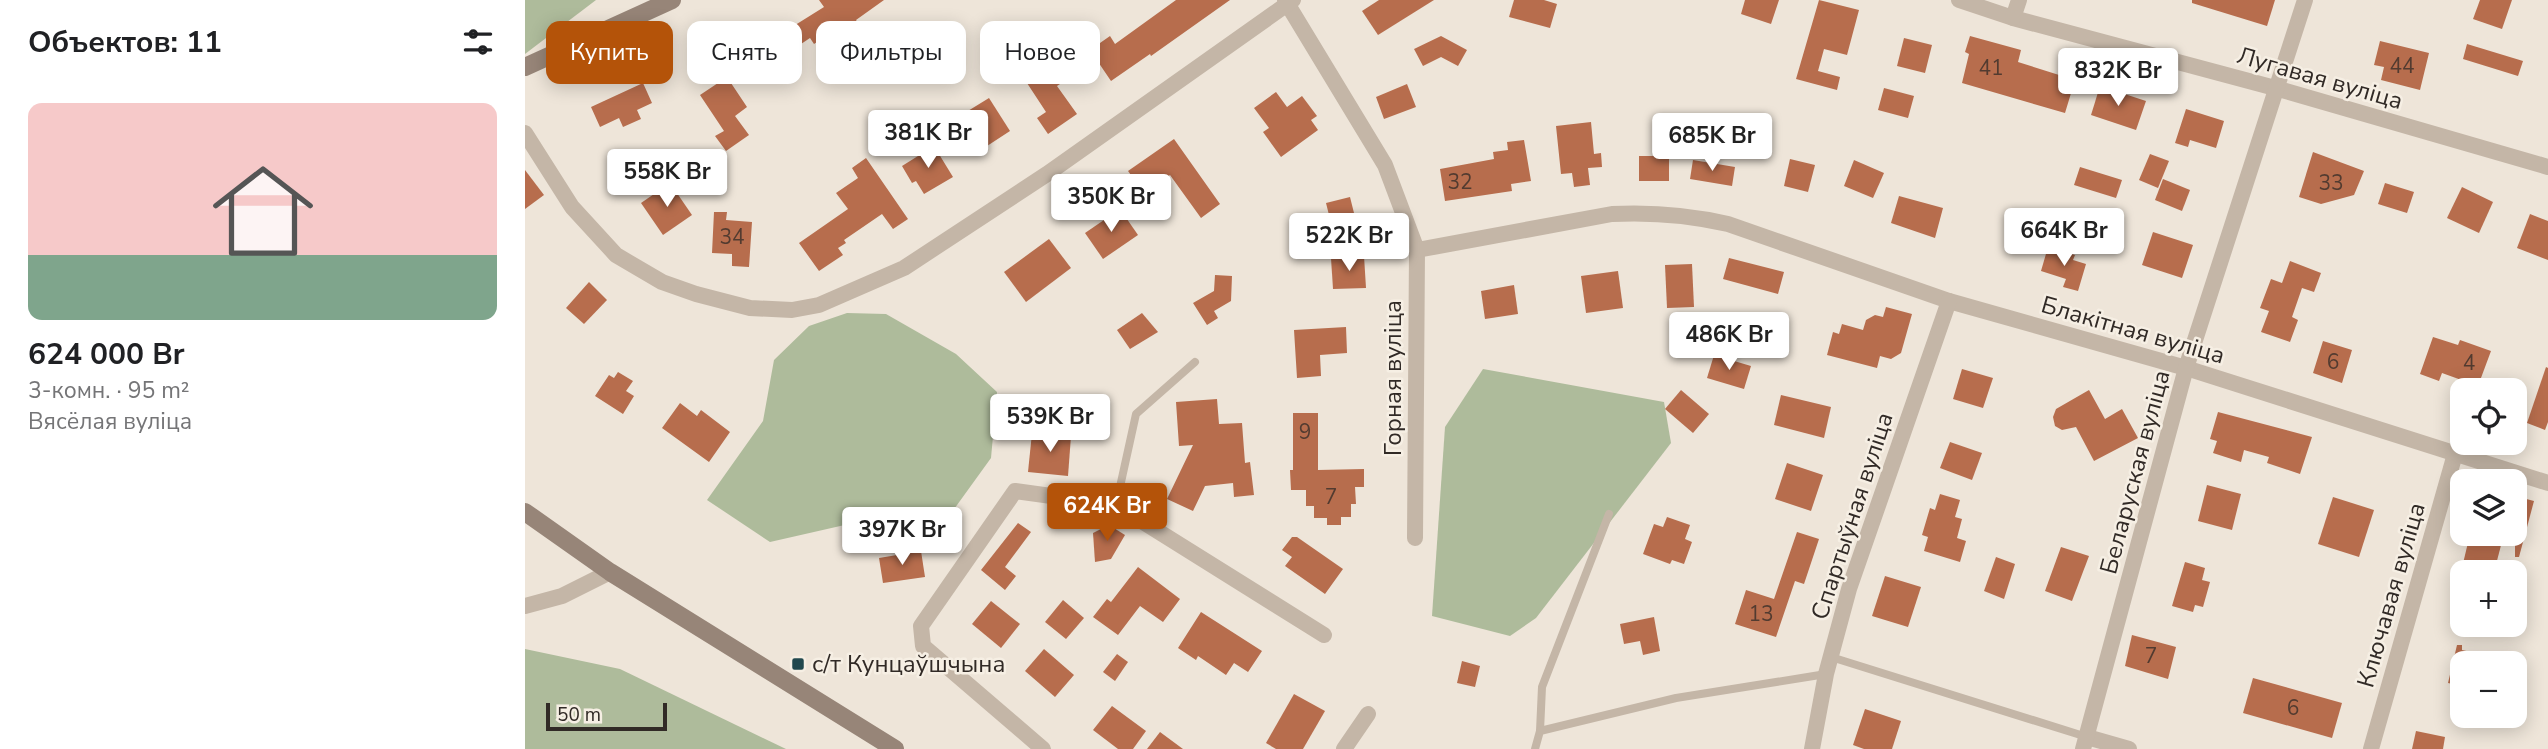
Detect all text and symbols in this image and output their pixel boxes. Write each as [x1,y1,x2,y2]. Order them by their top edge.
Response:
chip: Купить [546,21,673,84]
chip: Снять [687,21,802,84]
chip: Фильтры [816,21,966,84]
chip: Новое [980,21,1100,84]
text: Объектов: 11 [28,22,222,63]
icon: filters [459,23,497,61]
street label: Лугавая вуліца [2234,39,2406,117]
pin: 832K Br [2053,48,2183,108]
house number: 44 [2389,52,2415,80]
house number: 41 [1978,54,2004,82]
text: 832K Br [2074,55,2162,86]
pin: 381K Br [863,110,993,170]
pin: 685K Br [1647,114,1777,173]
text: 381K Br [884,117,972,148]
text: 685K Br [1668,120,1756,151]
icon: home [200,148,326,274]
pin: 558K Br [602,150,732,209]
text: 558K Br [623,156,711,187]
house number: 32 [1447,168,1473,196]
house number: 33 [2318,169,2344,197]
pin: 350K Br [1046,174,1176,234]
text: 350K Br [1067,181,1155,212]
pin: 664K Br [1999,208,2129,268]
pin: 522K Br [1284,214,1414,273]
text: 664K Br [2020,215,2108,246]
text: 522K Br [1305,220,1393,251]
house number: 34 [719,223,745,251]
street label: Блакітная вуліца [2037,288,2229,372]
street label: Горная вуліца [1377,300,1409,456]
pin: 486K Br [1664,312,1794,372]
text: 486K Br [1685,319,1773,350]
text: 624 000 Br [28,334,185,375]
house number: 6 [2327,348,2339,376]
house number: 4 [2463,349,2475,377]
street label: Беларуская вуліца [2092,366,2178,578]
text: 3-комн. · 95 m² [28,375,190,406]
map controls [2450,378,2527,728]
button: locate [2450,378,2527,455]
pin: 539K Br [985,394,1115,454]
text: 539K Br [1006,401,1094,432]
text: Вясёлая вуліца [28,406,192,437]
street label: Спартыўная вуліца [1803,408,1901,624]
house number: 9 [1299,418,1311,446]
button: layers [2450,469,2527,546]
house number: 7 [1325,483,1337,511]
pin: 624K Br [1042,484,1172,543]
text: 624K Br [1063,490,1151,521]
street label: Ключавая вуліца [2349,499,2433,691]
pin: 397K Br [837,508,967,567]
text: 397K Br [858,514,946,545]
button: + [2450,560,2527,637]
house number: 13 [1748,600,1774,628]
house number: 7 [2145,642,2157,670]
place label: с/т Кунцаўшчына [812,648,1005,680]
button: − [2450,651,2527,728]
marker: с/т Кунцаўшчына [790,656,806,672]
house number: 6 [2287,694,2299,722]
scale bar [546,700,667,732]
text: 50 m [557,702,601,728]

